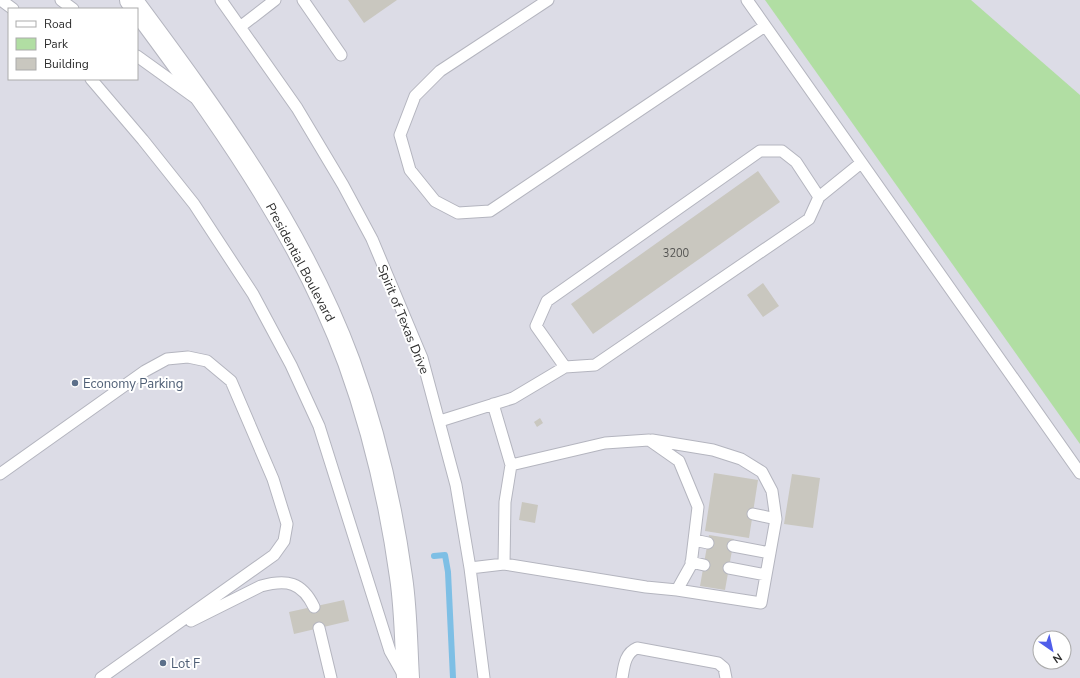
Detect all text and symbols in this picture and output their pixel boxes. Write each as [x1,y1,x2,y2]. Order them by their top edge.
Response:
legend [8,8,138,80]
text: Road [44,16,72,32]
text: Park [44,36,69,52]
text: Building [44,56,89,72]
street label: Presidential Boulevard [261,200,339,325]
house number: 3200 [663,246,690,261]
street label: Spirit of Texas Drive [373,262,433,377]
place label: Economy Parking [83,375,183,393]
marker: Economy Parking [70,378,80,388]
north arrow [1032,630,1072,670]
text: N [1050,649,1065,666]
place label: Lot F [171,655,200,673]
marker: Lot F [158,658,168,668]

